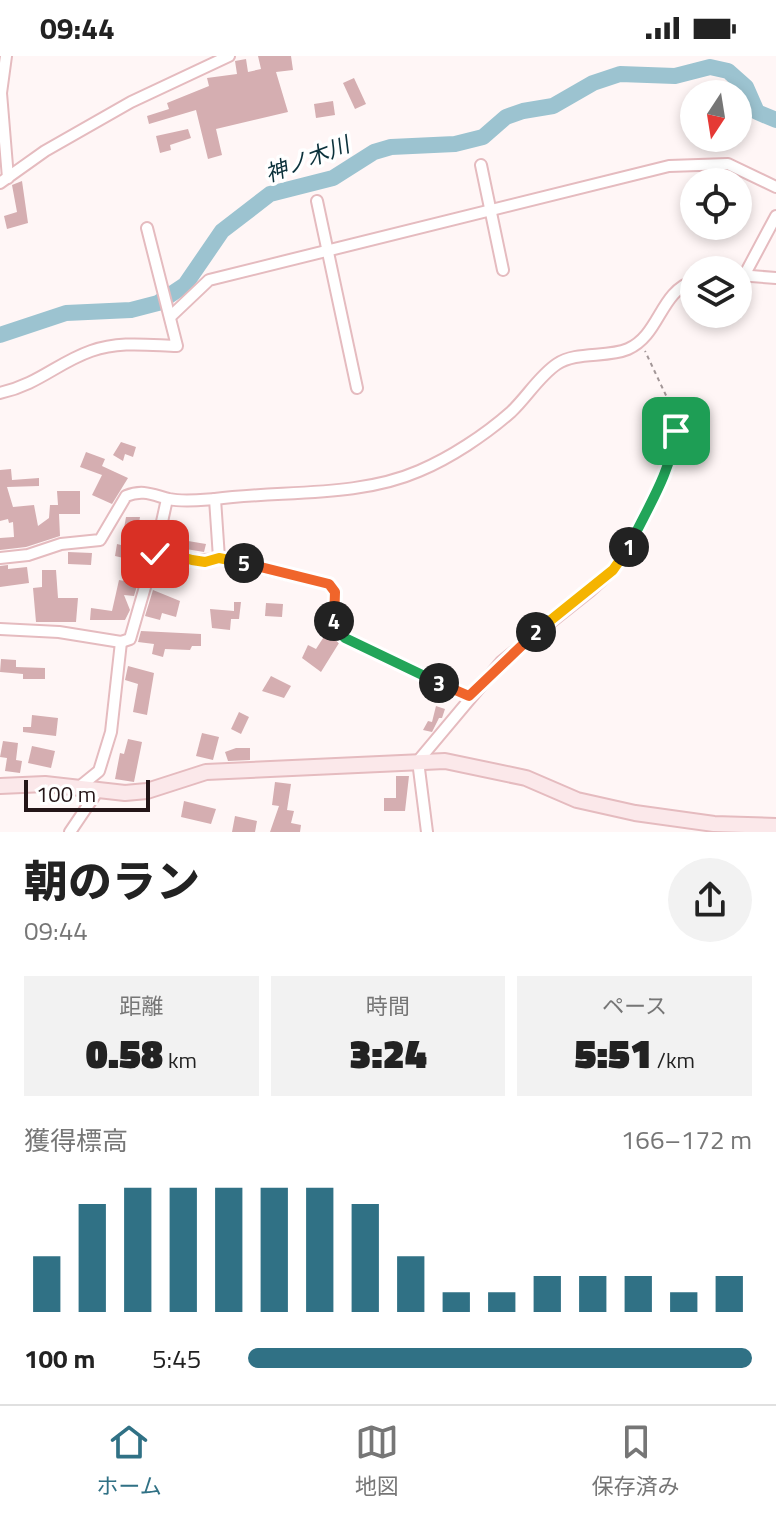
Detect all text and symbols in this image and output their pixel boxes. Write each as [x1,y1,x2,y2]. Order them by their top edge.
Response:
text: 09:44 [40,5,115,51]
north arrow [680,80,752,152]
map controls [680,80,752,328]
water label: 神ノ木川 [260,127,356,191]
button: locate [680,168,752,240]
button: layers [680,256,752,328]
pin [642,397,710,465]
icon: arrive [654,409,698,453]
pin [121,520,189,588]
pin: 1 [609,527,649,567]
text: 1 [623,530,635,564]
icon: check [133,532,177,576]
pin: 5 [224,543,264,583]
text: 5 [238,546,250,580]
pin: 4 [314,601,354,641]
text: 4 [328,604,340,638]
pin: 2 [516,612,556,652]
text: 2 [530,615,542,649]
pin: 3 [419,663,459,703]
text: 3 [433,666,445,700]
scale bar [24,776,150,812]
text: 100 m [36,777,96,811]
text: 朝のラン [24,847,200,914]
button: share [668,858,752,942]
text: 09:44 [24,911,88,950]
text: 距離 [119,989,163,1023]
text: 時間 [366,989,410,1023]
text: ペース [602,989,667,1023]
text: 0.58 [86,1023,163,1084]
text: 3:24 [349,1023,427,1084]
text: 5:51 [574,1023,652,1084]
text: km [163,1043,197,1077]
text: /km [652,1043,695,1077]
text: 166–172 m [621,1120,752,1159]
text: 獲得標高 [24,1121,128,1160]
text: 100 m [24,1339,95,1378]
text: 5:45 [152,1339,201,1378]
tab: ホーム [96,1420,162,1503]
tab: 地図 [355,1420,399,1503]
tab: 保存済み [592,1420,680,1503]

